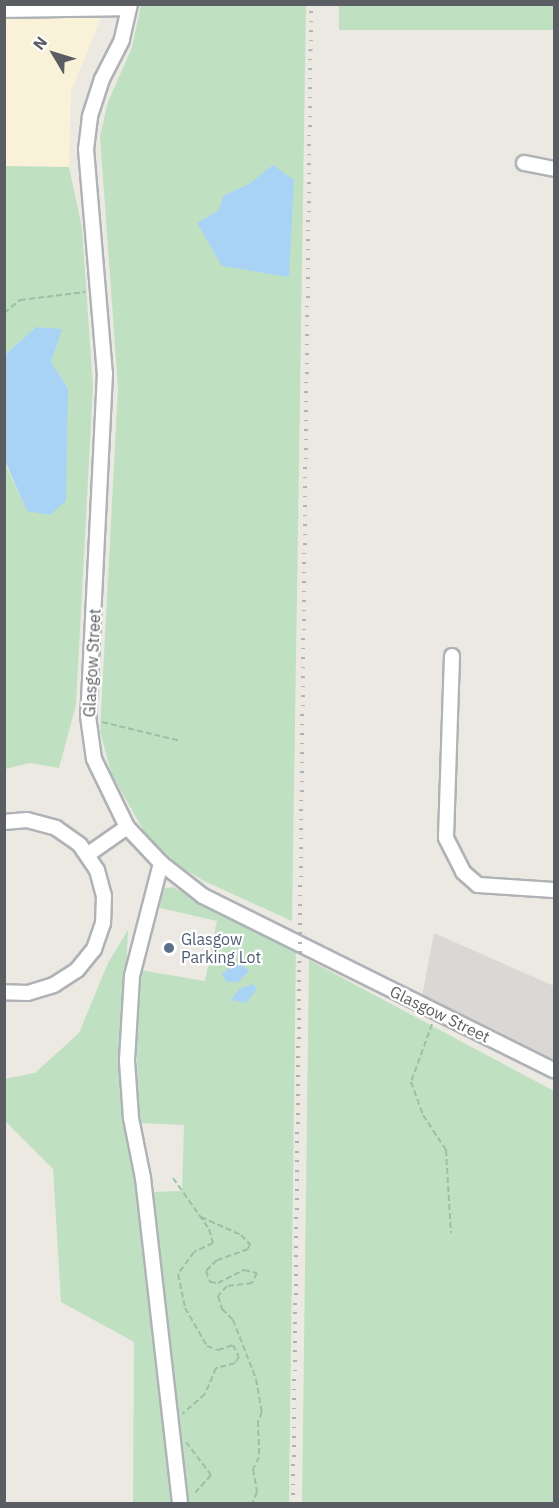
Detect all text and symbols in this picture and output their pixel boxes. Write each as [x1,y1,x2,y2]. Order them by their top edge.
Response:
north arrow [24,24,84,84]
text: N [28,32,51,54]
street label: Glasgow Street [80,608,104,718]
place label: Glasgow Parking Lot [181,929,261,967]
marker: Glasgow Parking Lot [162,941,176,955]
street label: Glasgow Street [387,982,493,1046]

